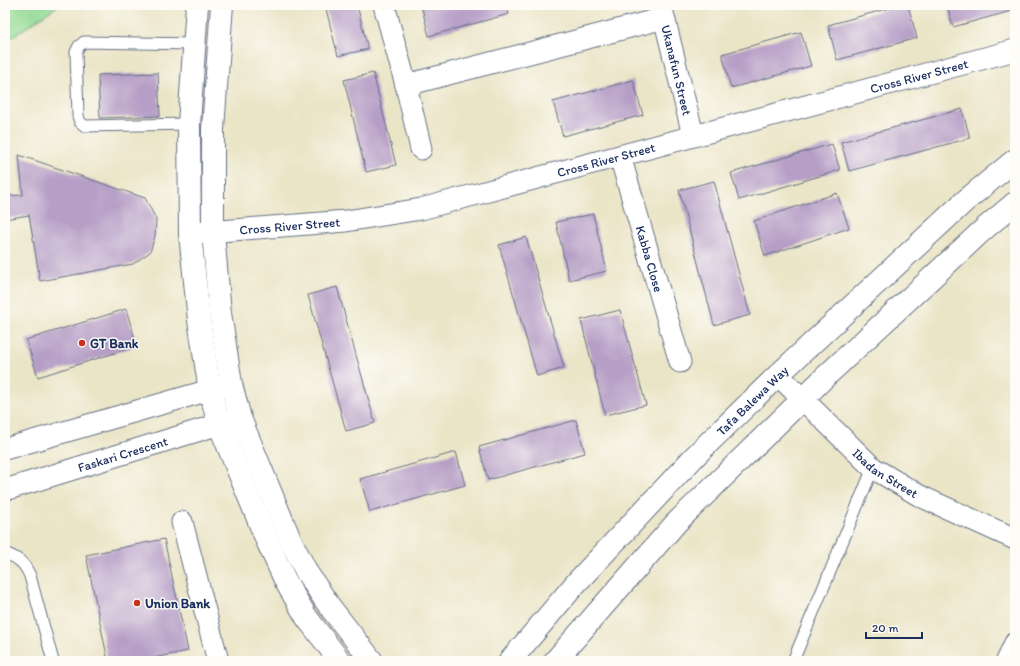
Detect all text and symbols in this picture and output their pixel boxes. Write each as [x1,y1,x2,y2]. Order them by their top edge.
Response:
street label: Ukanafun Street [659,23,695,117]
street label: Cross River Street [868,55,970,96]
street label: Cross River Street [555,139,657,180]
street label: Cross River Street [239,214,341,237]
street label: Kabba Close [633,224,667,294]
place label: GT Bank [90,336,139,351]
marker: GT Bank [77,338,87,348]
street label: Tafa Balewa Way [713,362,791,438]
street label: Faskari Crescent [76,433,169,475]
street label: Ibadan Street [850,445,921,501]
place label: Union Bank [145,596,210,611]
marker: Union Bank [132,598,142,608]
scale bar [866,614,922,640]
text: 20 m [872,621,899,635]

